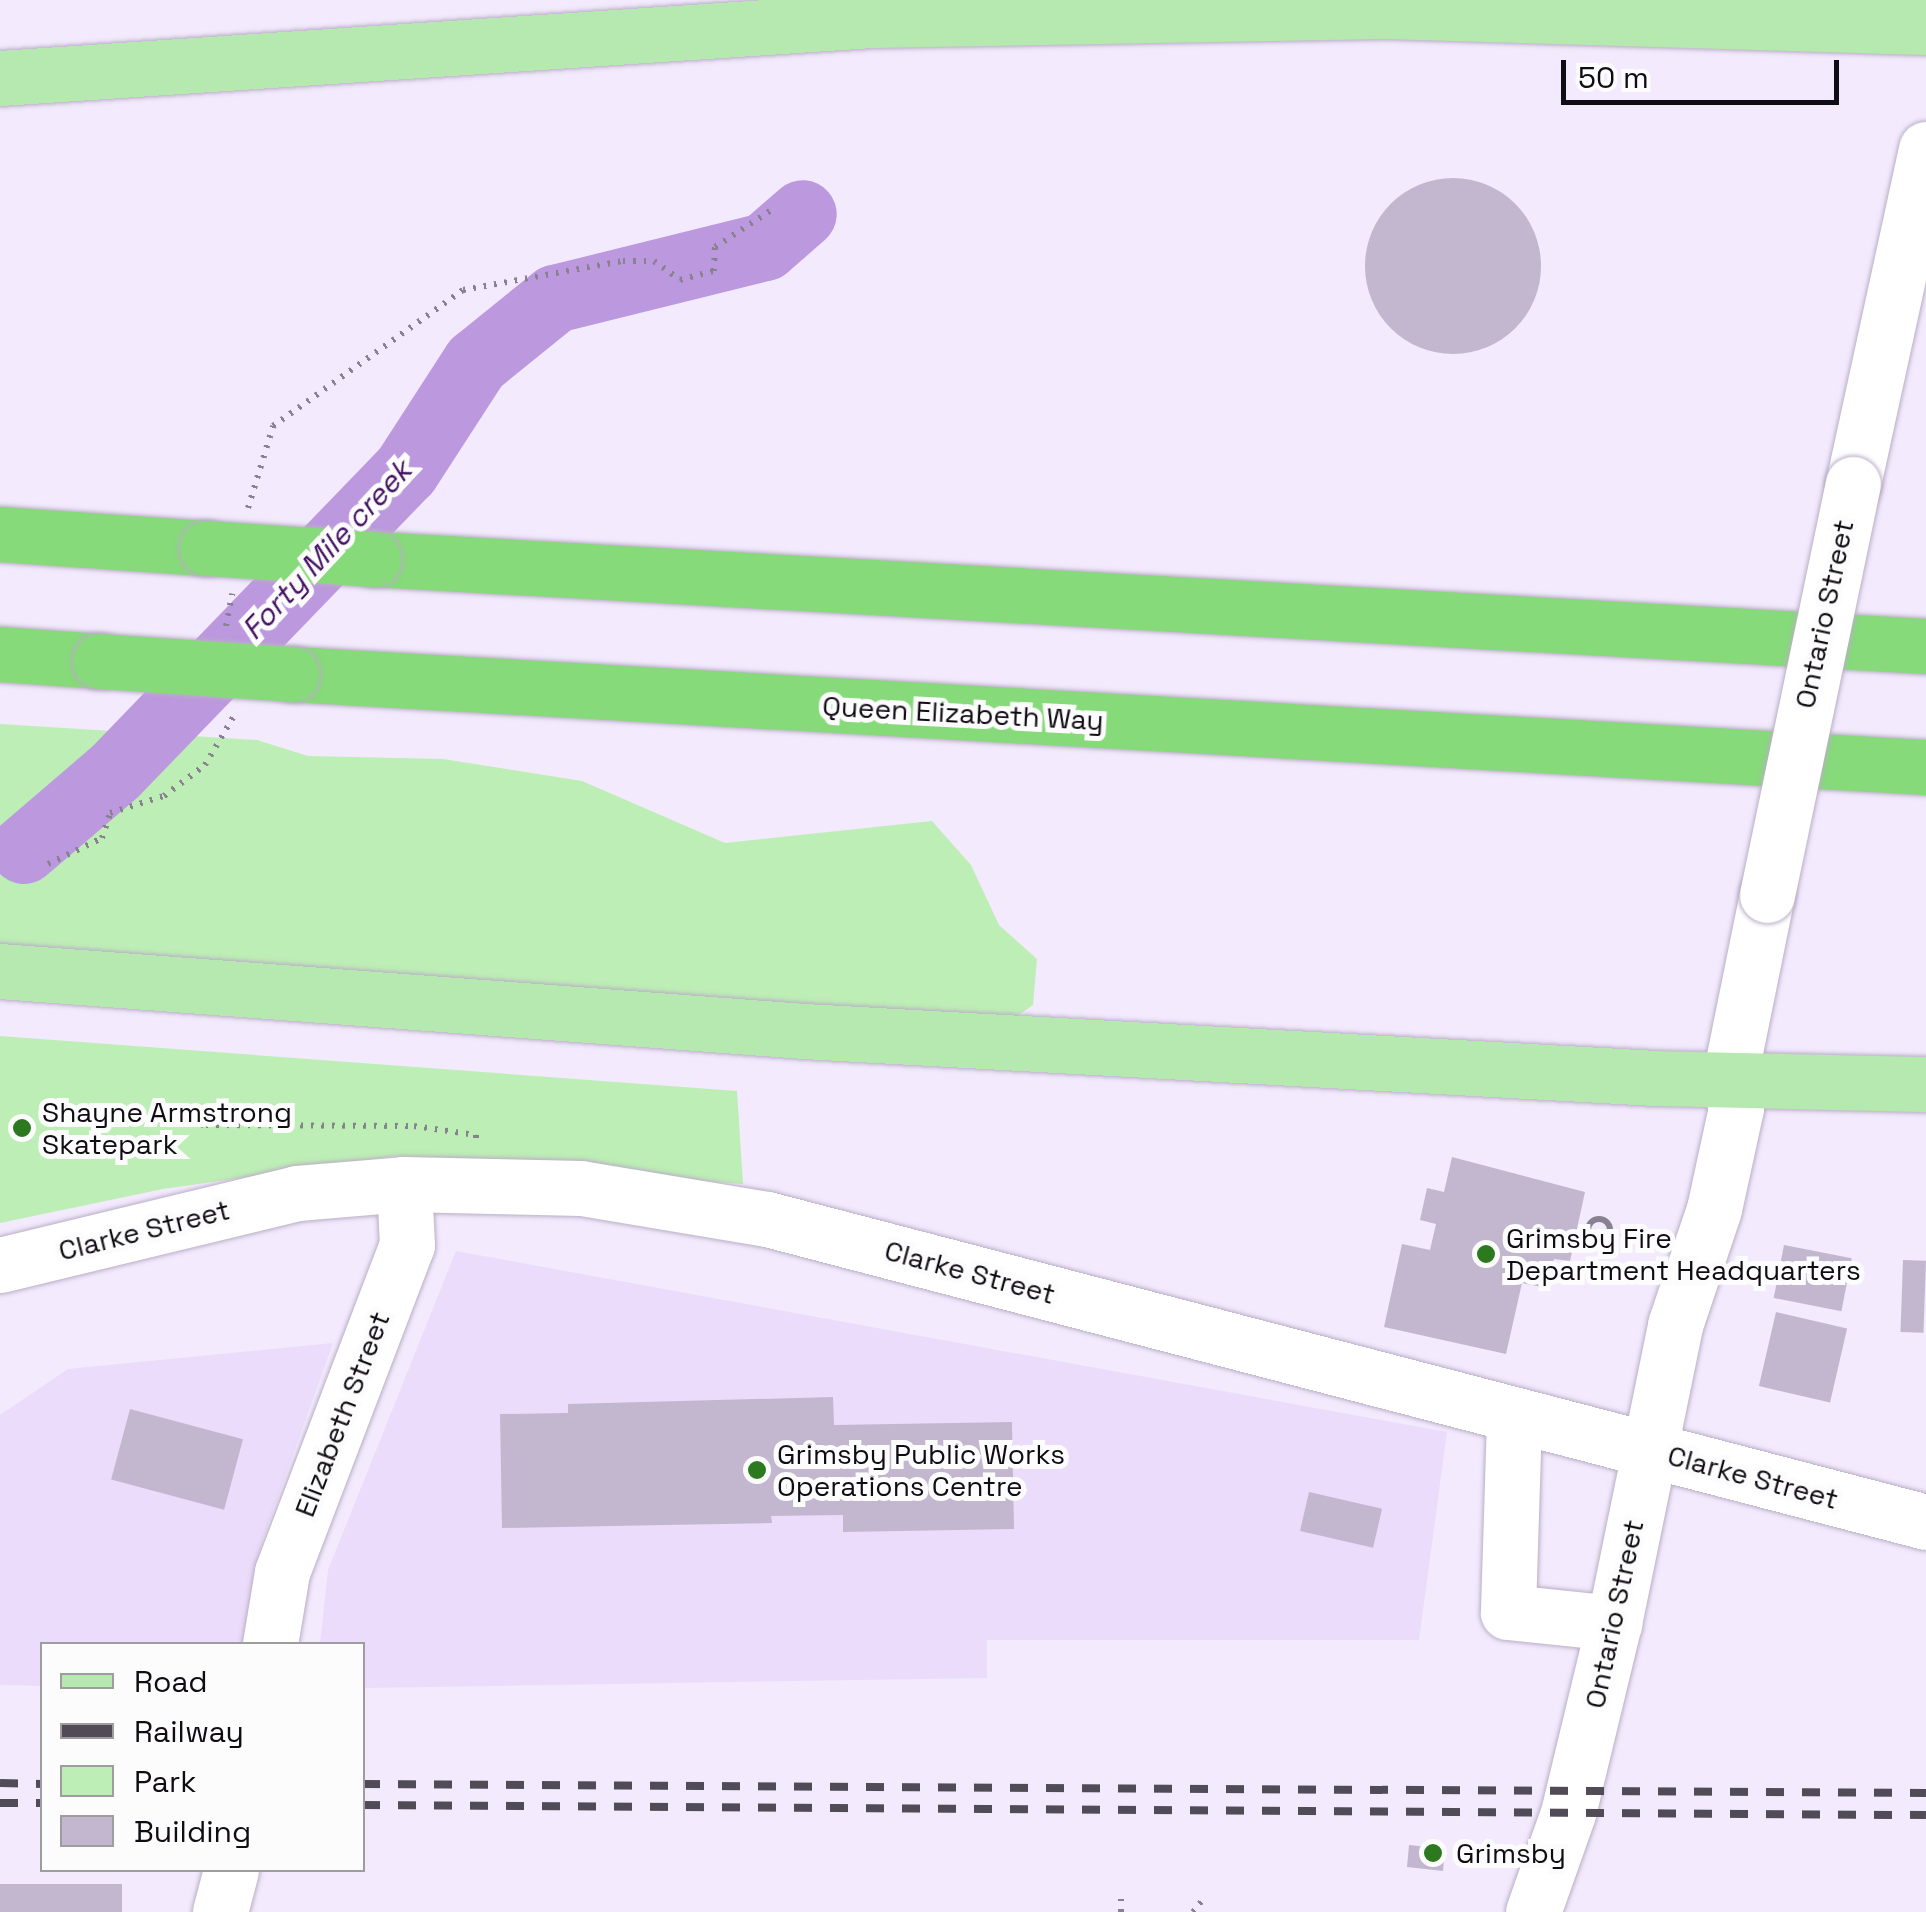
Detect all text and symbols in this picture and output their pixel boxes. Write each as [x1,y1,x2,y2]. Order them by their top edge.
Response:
scale bar [1566,40,1844,102]
text: 50 m [1578,58,1649,97]
water label: Forty Mile creek [235,453,419,647]
street label: Ontario Street [1788,517,1860,711]
street label: Queen Elizabeth Way [821,689,1105,737]
place label: Shayne Armstrong Skatepark [42,1095,292,1161]
marker: Shayne Armstrong Skatepark [11,1117,33,1139]
street label: Clarke Street [55,1193,233,1267]
place label: Grimsby Fire Department Headquarters [1506,1221,1861,1287]
street label: Clarke Street [881,1233,1059,1311]
marker: Grimsby Fire Department Headquarters [1475,1243,1497,1265]
street label: Elizabeth Street [287,1307,397,1521]
place label: Grimsby Public Works Operations Centre [777,1437,1065,1503]
street label: Clarke Street [1664,1438,1842,1516]
marker: Grimsby Public Works Operations Centre [746,1459,768,1481]
street label: Ontario Street [1578,1517,1650,1711]
legend [40,1642,365,1872]
text: Road [134,1662,208,1701]
text: Railway [134,1712,244,1751]
text: Park [134,1762,196,1801]
text: Building [134,1812,251,1851]
place label: Grimsby [1456,1836,1566,1870]
marker: Grimsby [1420,1840,1446,1866]

